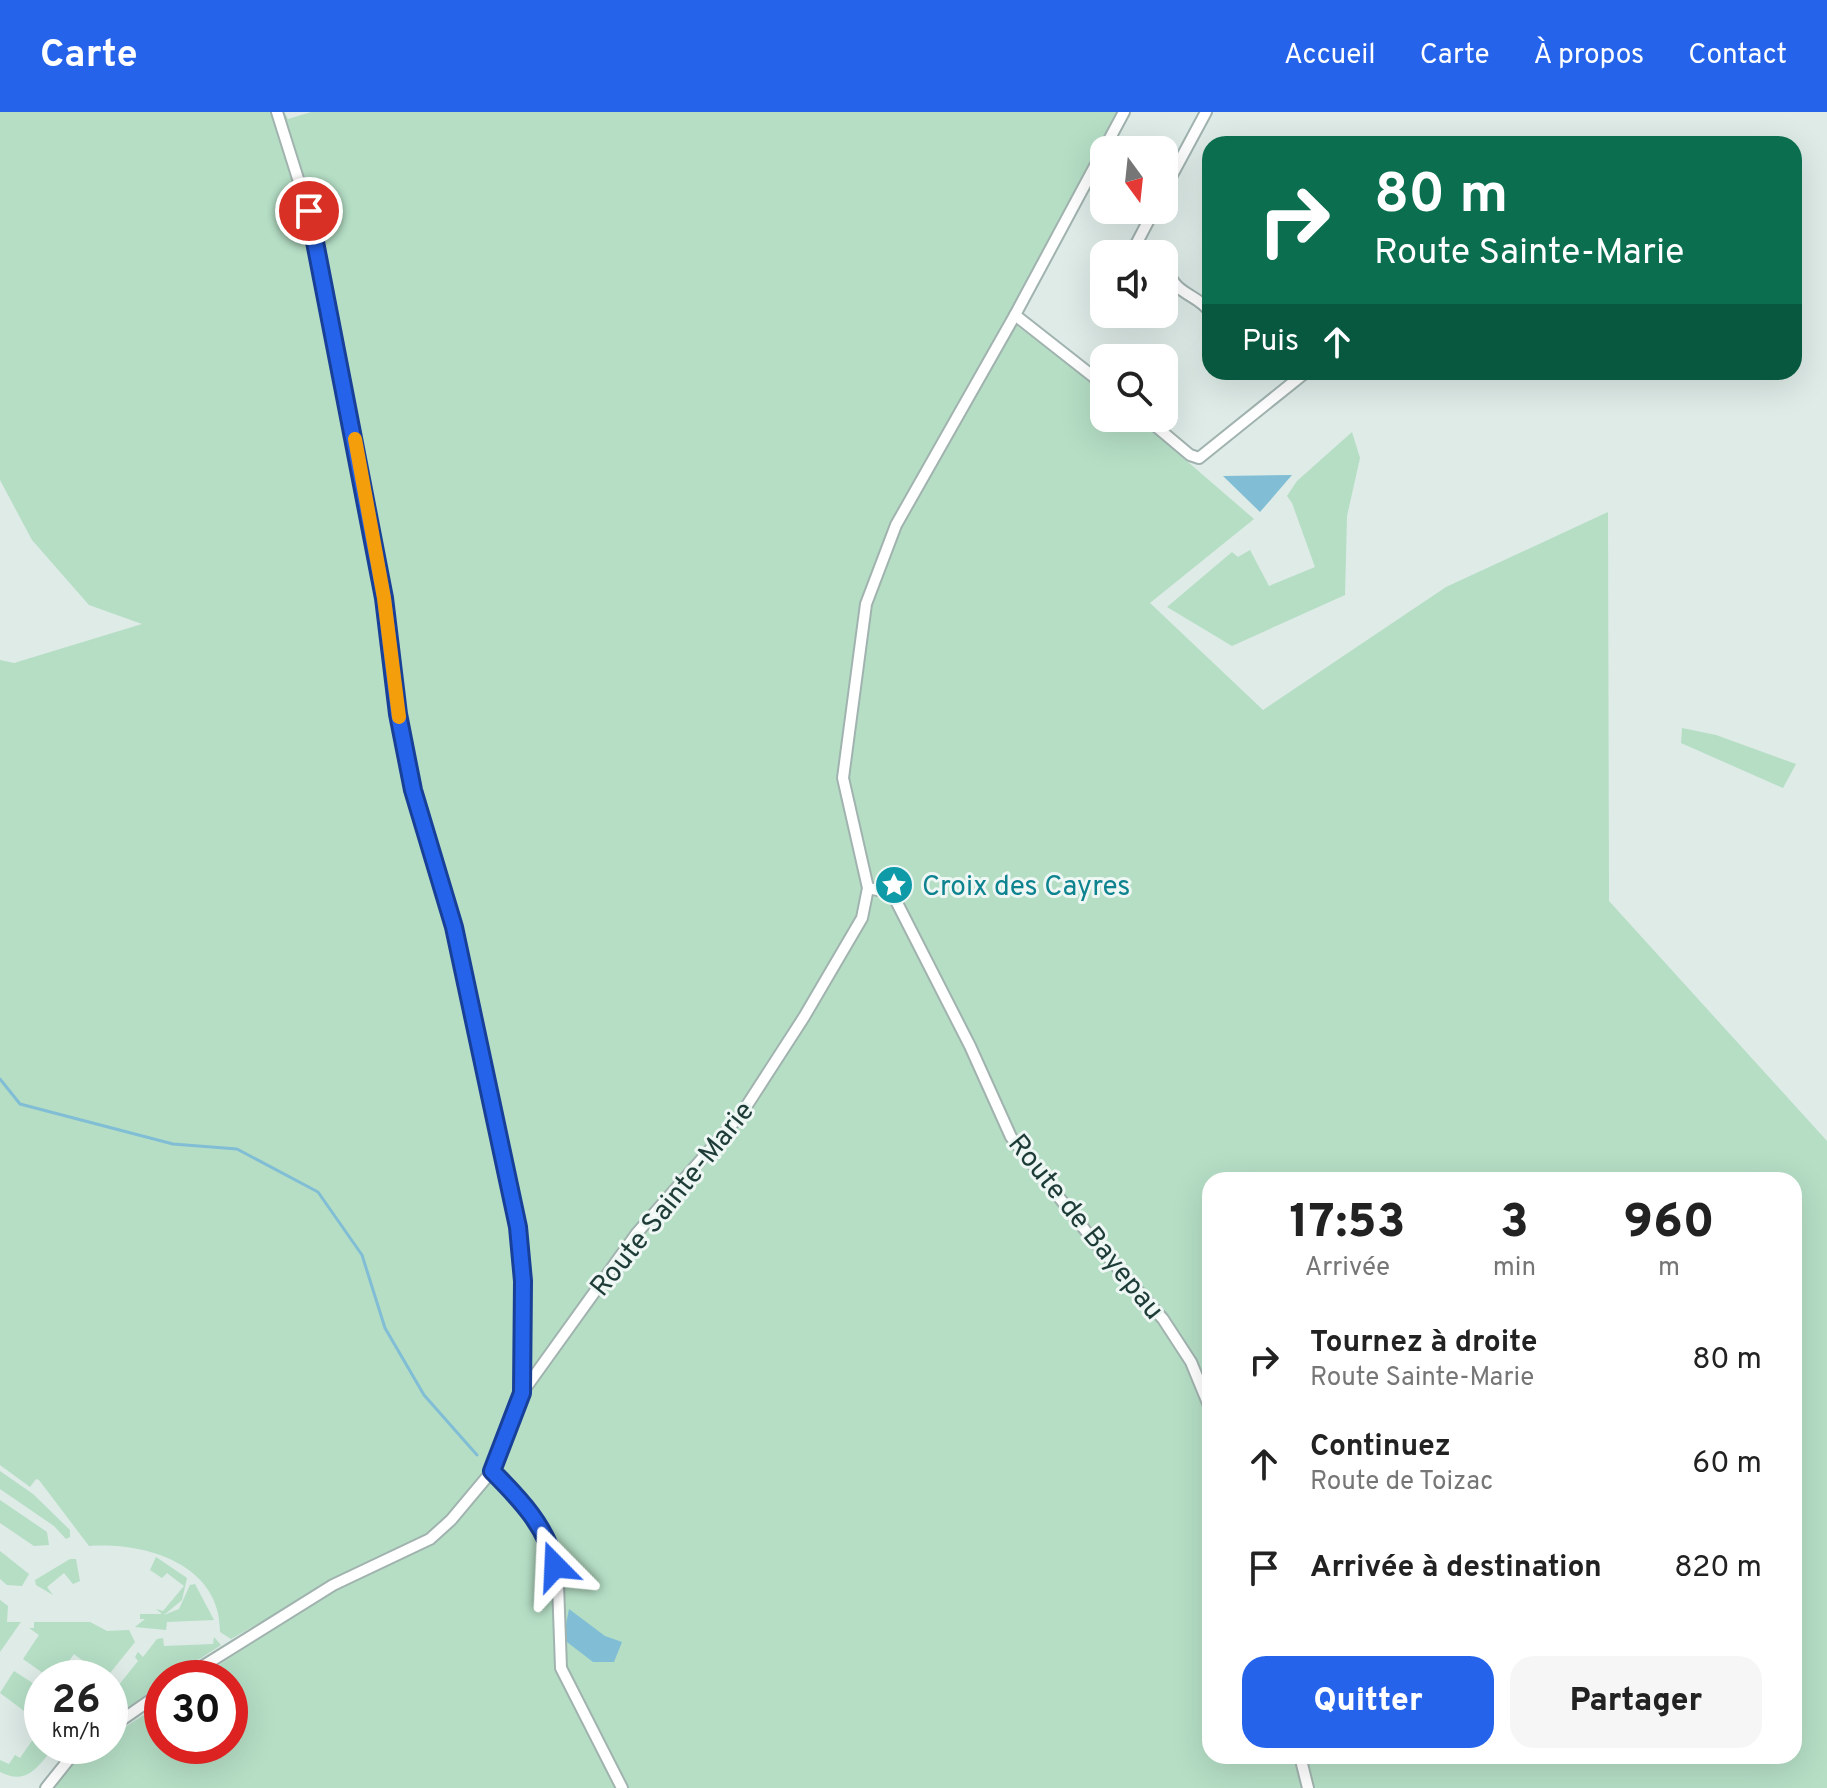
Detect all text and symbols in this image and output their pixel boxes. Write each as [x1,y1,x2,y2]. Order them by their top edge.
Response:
text: Carte [40,32,138,81]
text: Accueil [1284,38,1376,74]
text: Carte [1420,38,1490,74]
text: À propos [1534,38,1644,74]
text: Contact [1688,38,1787,74]
north arrow [1090,136,1178,224]
map controls [1090,136,1178,432]
text: 80 m [1374,162,1508,232]
icon: right [1242,168,1346,272]
pin [275,177,343,245]
icon: arrive [287,189,331,233]
text: Route Sainte-Marie [1374,231,1684,277]
button: sound [1090,240,1178,328]
icon: ahead [1315,320,1359,364]
text: Puis [1242,324,1299,361]
button: search [1090,344,1178,432]
place icon: Croix des Cayres [873,864,915,906]
place label: Croix des Cayres [922,870,1130,906]
street label: Route Sainte-Marie [583,1095,763,1305]
street label: Route de Bayepau [999,1128,1171,1328]
text: 17:53 [1289,1194,1405,1254]
text: 3 [1500,1194,1529,1254]
text: 960 [1623,1194,1715,1254]
text: Arrivée [1305,1252,1390,1285]
text: min [1493,1252,1536,1285]
text: m [1658,1252,1680,1285]
text: Tournez à droite [1310,1325,1538,1362]
icon: right [1242,1338,1286,1382]
text: 80 m [1692,1342,1762,1379]
text: Route Sainte-Marie [1310,1362,1534,1395]
text: Continuez [1310,1429,1451,1466]
icon: ahead [1242,1442,1286,1486]
text: 60 m [1692,1446,1762,1483]
text: Route de Toizac [1310,1466,1493,1499]
position arrow [513,1524,597,1608]
icon: arrive [1242,1546,1286,1590]
text: Arrivée à destination [1310,1550,1602,1587]
text: 820 m [1674,1550,1762,1587]
button: Quitter [1242,1656,1494,1748]
button: Partager [1510,1656,1762,1748]
speed limit sign: 30 [144,1660,248,1764]
text: 26 [51,1677,101,1727]
text: km/h [52,1719,100,1745]

